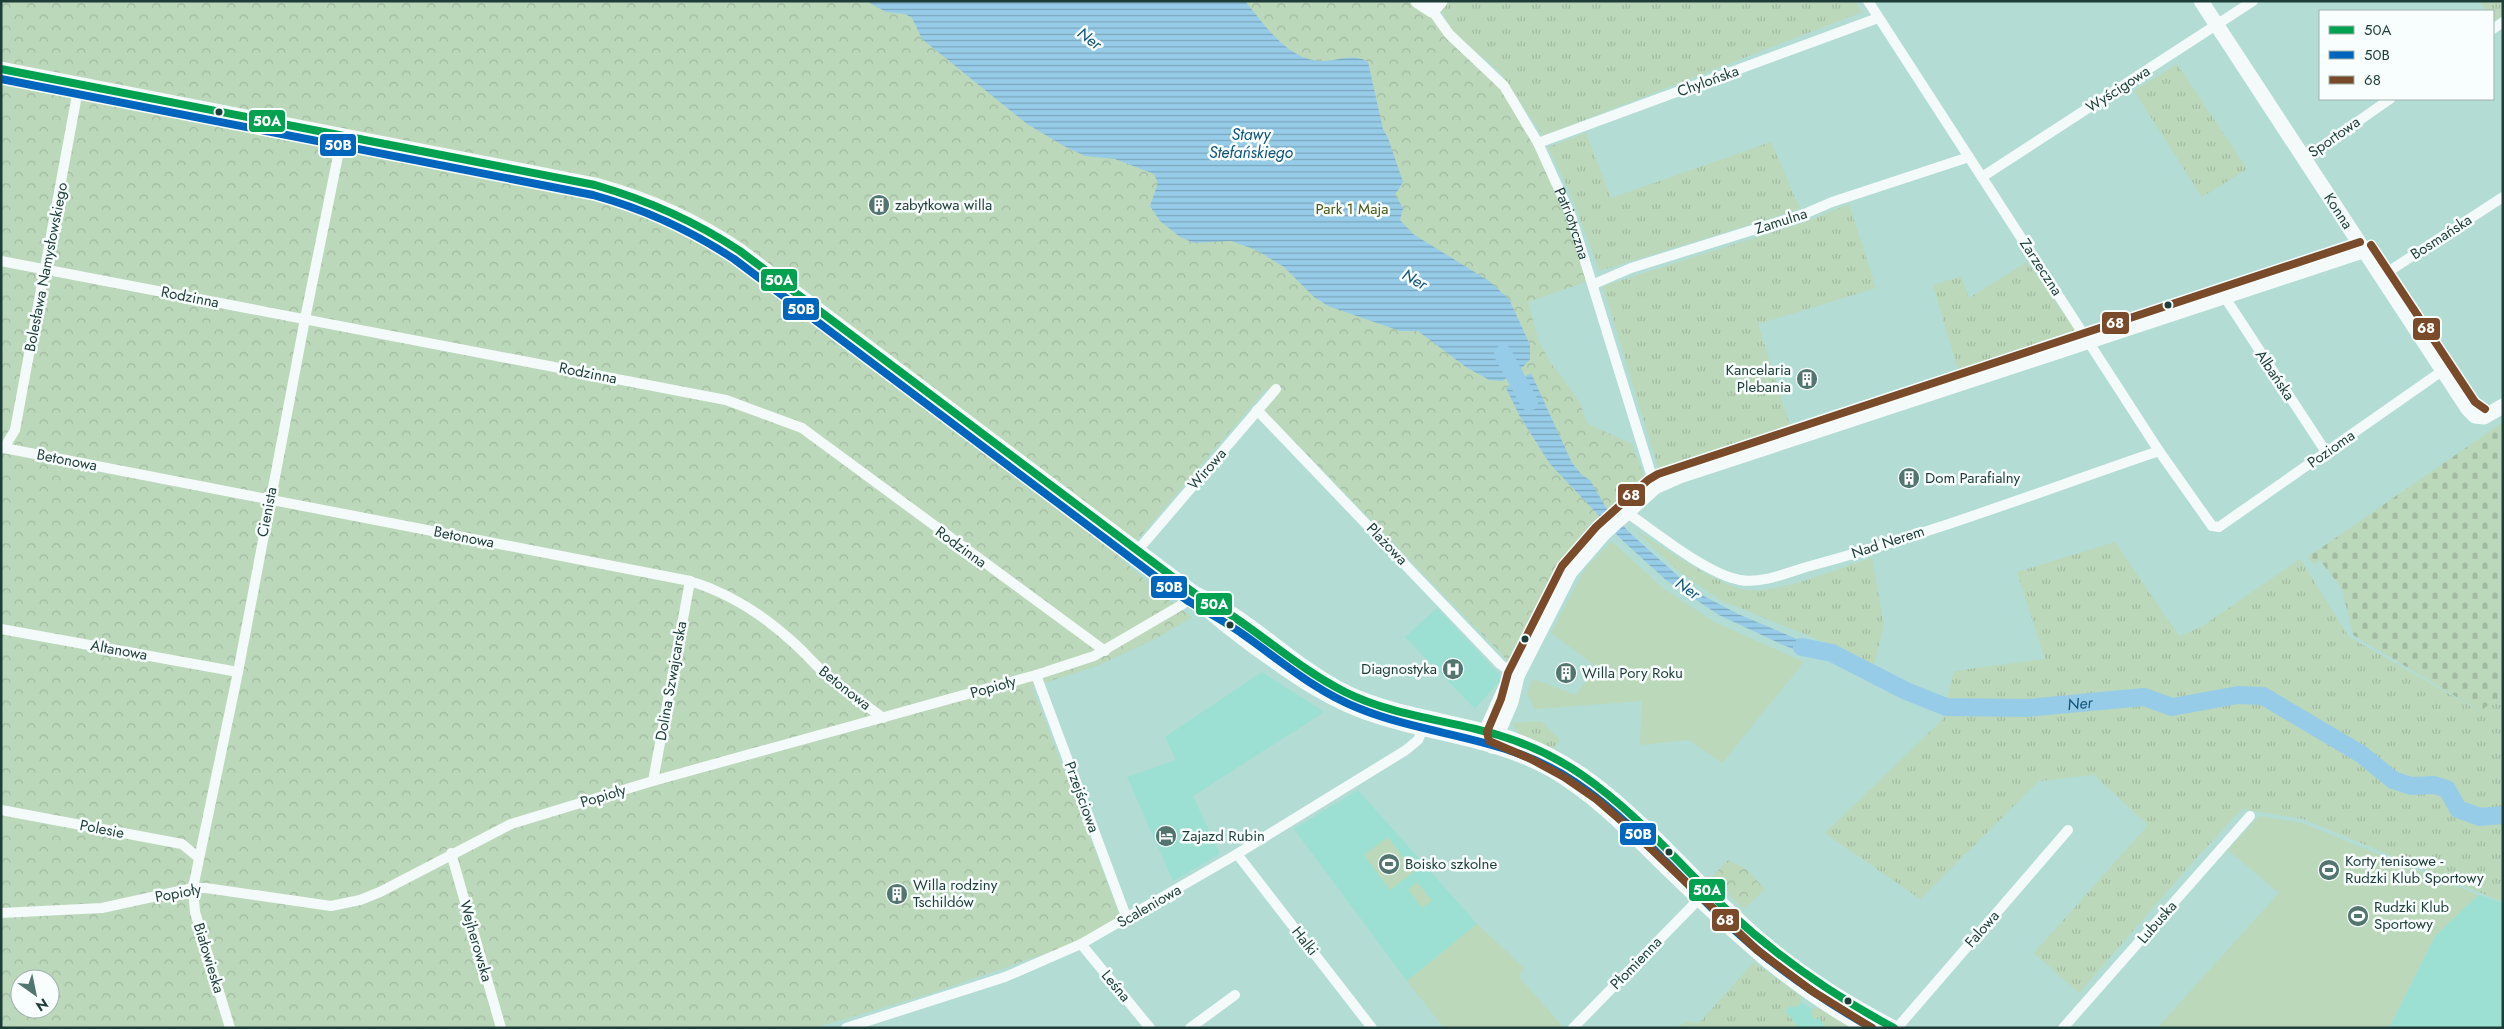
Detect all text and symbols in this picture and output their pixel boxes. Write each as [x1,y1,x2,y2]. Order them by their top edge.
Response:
legend [2319,10,2494,100]
text: 50A [2364,19,2391,41]
water label: Ner [1073,22,1108,56]
text: 50B [2364,44,2390,66]
street label: Chylońska [1674,60,1742,102]
street label: Wyścigowa [2082,60,2154,118]
text: 68 [2364,69,2381,91]
unlabelled marker [214,107,224,117]
line badge: 50A [248,109,286,133]
text: 50A [253,111,282,131]
street label: Sportowa [2303,111,2365,163]
water label: Stawy Stefańskiego [1209,123,1294,164]
line badge: 50B [319,133,357,157]
text: 50B [324,135,352,155]
street label: Bolesława Namysłowskiego [19,180,73,354]
street label: Patriotyczna [1549,184,1595,262]
street label: Konna [2318,189,2358,233]
building icon: zabytkowa willa [867,193,891,217]
place label: zabytkowa willa [895,194,992,216]
park label: Park 1 Maja [1316,198,1388,220]
street label: Zamulna [1752,202,1810,240]
street label: Bosmańska [2406,209,2476,265]
street label: Zarzeczna [2014,234,2068,300]
water label: Ner [1398,263,1433,296]
line badge: 50A [760,268,798,292]
text: 50A [765,270,794,290]
street label: Rodzinna [159,281,221,313]
line badge: 50B [782,297,820,321]
text: 50B [787,299,815,319]
unlabelled marker [2163,300,2173,310]
line badge: 68 [2101,311,2130,335]
text: 68 [2106,313,2124,333]
line badge: 68 [2412,317,2441,341]
text: 68 [2417,318,2435,338]
street label: Albańska [2250,345,2300,405]
street label: Rodzinna [557,357,619,389]
place label: Kancelaria Plebania [1726,359,1791,398]
building icon: Kancelaria Plebania [1795,367,1819,391]
street label: Pozioma [2303,425,2359,473]
street label: Betonowa [35,443,99,477]
street label: Wirowa [1183,443,1231,495]
building icon: Dom Parafialny [1897,466,1921,490]
place label: Dom Parafialny [1925,467,2021,489]
line badge: 68 [1617,483,1646,507]
street label: Cienista [251,485,283,539]
text: 68 [1622,485,1640,505]
street label: Plażowa [1361,518,1413,570]
street label: Betonowa [432,520,496,554]
street label: Nad Nerem [1849,520,1927,564]
street label: Rodzinna [931,521,991,573]
water label: Ner [1671,572,1706,606]
line badge: 50B [1150,575,1188,599]
text: 50B [1155,577,1183,597]
line badge: 50A [1195,592,1233,616]
text: 50A [1200,594,1229,614]
street label: Dolina Szwajcarska [650,619,692,743]
unlabelled marker [1225,620,1235,630]
street label: Altanowa [89,634,149,666]
unlabelled marker [1520,634,1530,644]
hospital icon: Diagnostyka [1441,657,1465,681]
place label: Diagnostyka [1361,658,1437,680]
street label: Betonowa [814,661,876,715]
building icon: Willa Pory Roku [1554,661,1578,685]
place label: Willa Pory Roku [1582,662,1683,684]
street label: Popioły [968,670,1019,704]
water label: Ner [2066,691,2095,716]
street label: Przejściowa [1059,758,1105,836]
street label: Popioły [577,779,629,813]
street label: Polesie [78,814,126,844]
line badge: 50B [1619,822,1657,846]
hotel icon: Zajazd Rubin [1154,824,1178,848]
text: 50B [1624,824,1652,844]
place label: Zajazd Rubin [1182,825,1265,847]
unlabelled marker [1664,847,1674,857]
place label: Korty tenisowe - Rudzki Klub Sportowy [2345,850,2484,889]
sports icon: Boisko szkolne [1377,852,1401,876]
place label: Boisko szkolne [1405,853,1497,875]
sports icon: Korty tenisowe - Rudzki Klub Sportowy [2317,858,2341,882]
place label: Willa rodziny Tschildów [913,874,998,913]
street label: Popioły [153,878,203,908]
line badge: 50A [1688,878,1726,902]
street label: Scaleniowa [1113,879,1185,933]
text: 50A [1693,880,1722,900]
building icon: Willa rodziny Tschildów [885,882,909,906]
street label: Lubuska [2132,896,2182,948]
place label: Rudzki Klub Sportowy [2374,896,2450,935]
street label: Wejherowska [454,898,498,984]
sports icon: Rudzki Klub Sportowy [2346,904,2370,928]
street label: Falowa [1960,906,2004,952]
line badge: 68 [1711,908,1740,932]
text: 68 [1716,910,1734,930]
street label: Białowieska [188,920,230,996]
street label: Halki [1287,922,1323,960]
street label: Płomienna [1605,932,1667,994]
street label: Leśna [1096,965,1136,1007]
north arrow [10,969,60,1019]
text: N [32,993,52,1016]
unlabelled marker [1843,996,1853,1006]

